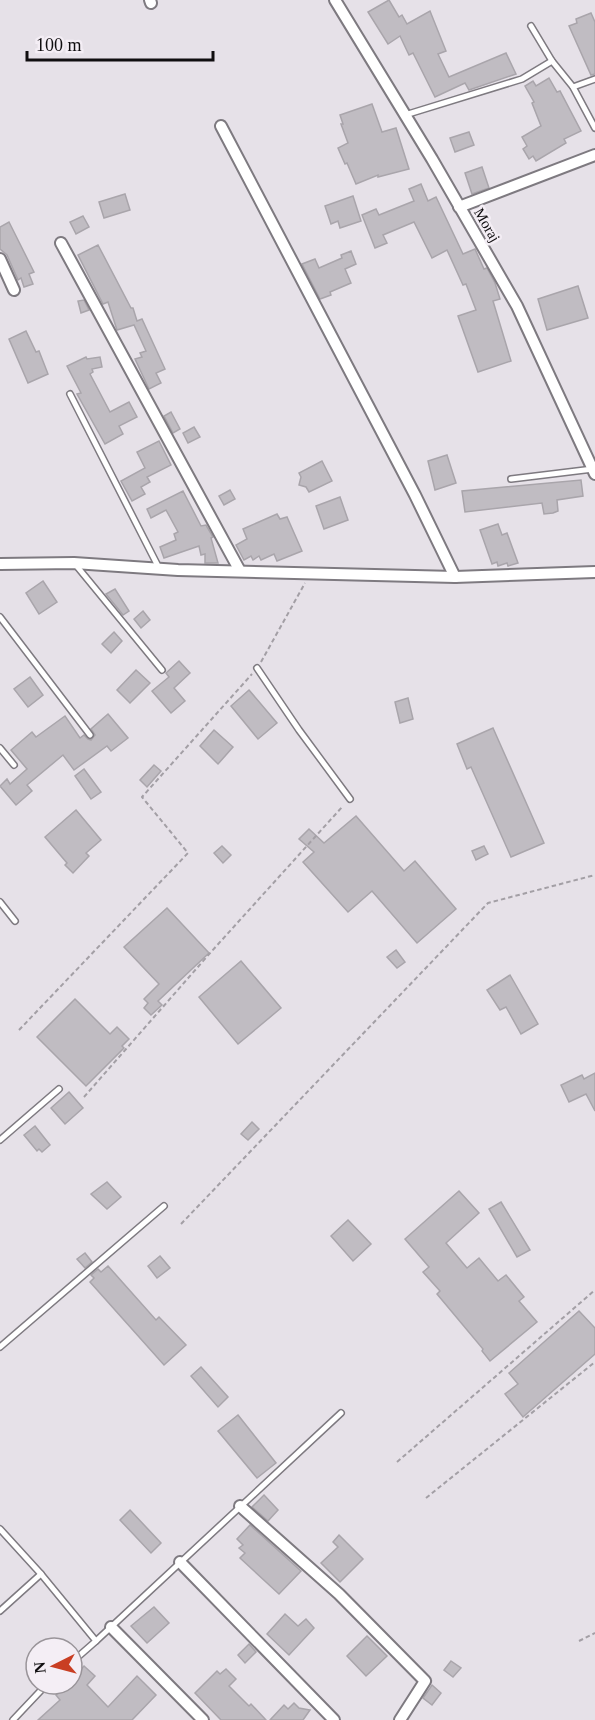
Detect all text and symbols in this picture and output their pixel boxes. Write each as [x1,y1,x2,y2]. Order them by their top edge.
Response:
scale bar [27,24,213,62]
text: 100 m [36,35,82,55]
street label: Moraj [471,205,503,245]
north arrow [24,1636,84,1696]
text: N [30,1660,49,1674]

